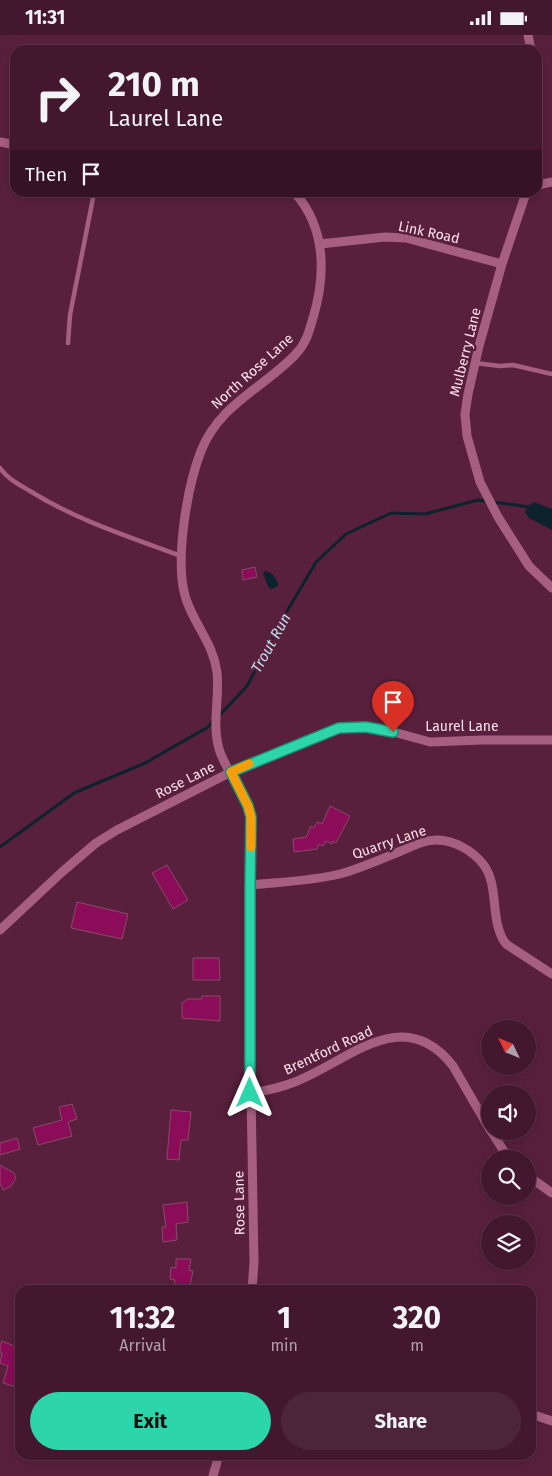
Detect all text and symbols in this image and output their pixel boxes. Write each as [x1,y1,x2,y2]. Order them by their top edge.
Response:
text: 11:31 [25,6,65,29]
text: 210 m [108,63,200,105]
icon: right [25,65,90,130]
text: Laurel Lane [108,105,223,132]
icon: arrive [77,160,105,188]
text: Then [25,163,67,186]
street label: Link Road [397,218,461,247]
street label: Mulberry Lane [446,306,485,398]
street label: North Rose Lane [208,330,297,413]
water label: Trout Run [247,610,295,676]
pin [372,681,414,732]
icon: arrive [379,688,407,716]
street label: Laurel Lane [425,718,499,735]
street label: Rose Lane [153,758,218,803]
street label: Quarry Lane [350,822,428,863]
north arrow [481,1020,536,1075]
map controls [481,1020,536,1270]
street label: Brentford Road [281,1022,376,1079]
position arrow [223,1066,275,1118]
button: sound [481,1085,536,1140]
button: search [481,1150,536,1205]
street label: Rose Lane [230,1171,249,1235]
button: layers [481,1215,536,1270]
text: 11:32 [110,1300,176,1336]
text: 1 [277,1300,291,1336]
text: 320 [393,1300,441,1336]
text: Arrival [119,1336,166,1355]
text: min [270,1336,298,1355]
text: m [410,1336,424,1355]
button: Exit [30,1392,271,1450]
button: Share [281,1392,521,1450]

